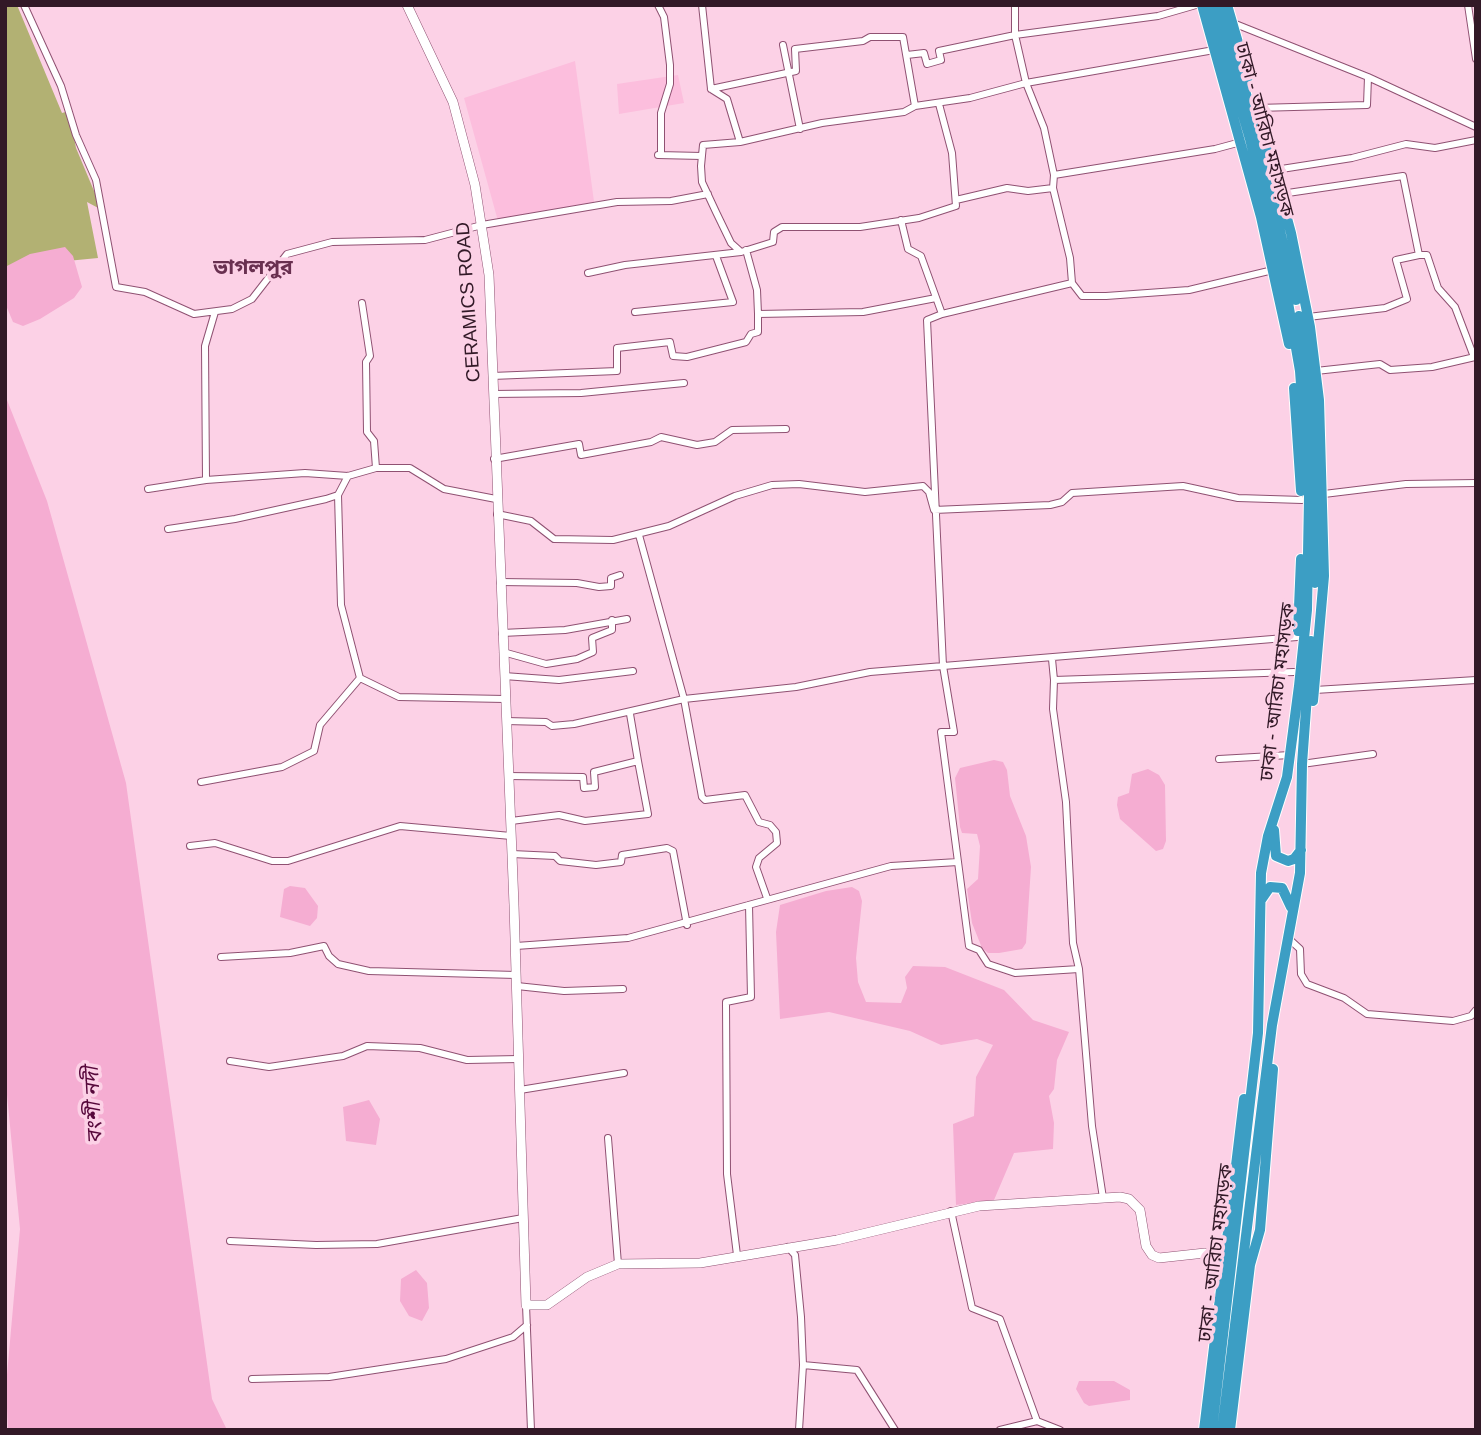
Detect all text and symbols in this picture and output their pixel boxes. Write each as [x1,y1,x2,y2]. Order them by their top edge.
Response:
street label: ঢাকা - আরিচা মহাসড়ক [1230,41,1298,219]
street label: CERAMICS ROAD [452,221,486,383]
district label: ভাগলপুর [213,255,293,281]
street label: ঢাকা - আরিচা মহাসড়ক [1256,602,1300,782]
water label: বংশী নদী [79,1066,109,1144]
street label: ঢাকা - আরিচা মহাসড়ক [1194,1163,1238,1343]

